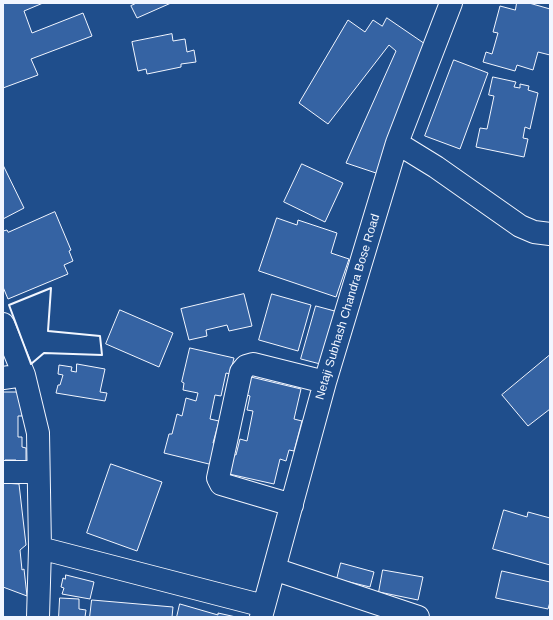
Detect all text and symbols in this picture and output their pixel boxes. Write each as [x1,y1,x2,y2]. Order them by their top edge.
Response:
street label: Netaji Subhash Chandra Bose Road [313,212,383,402]

